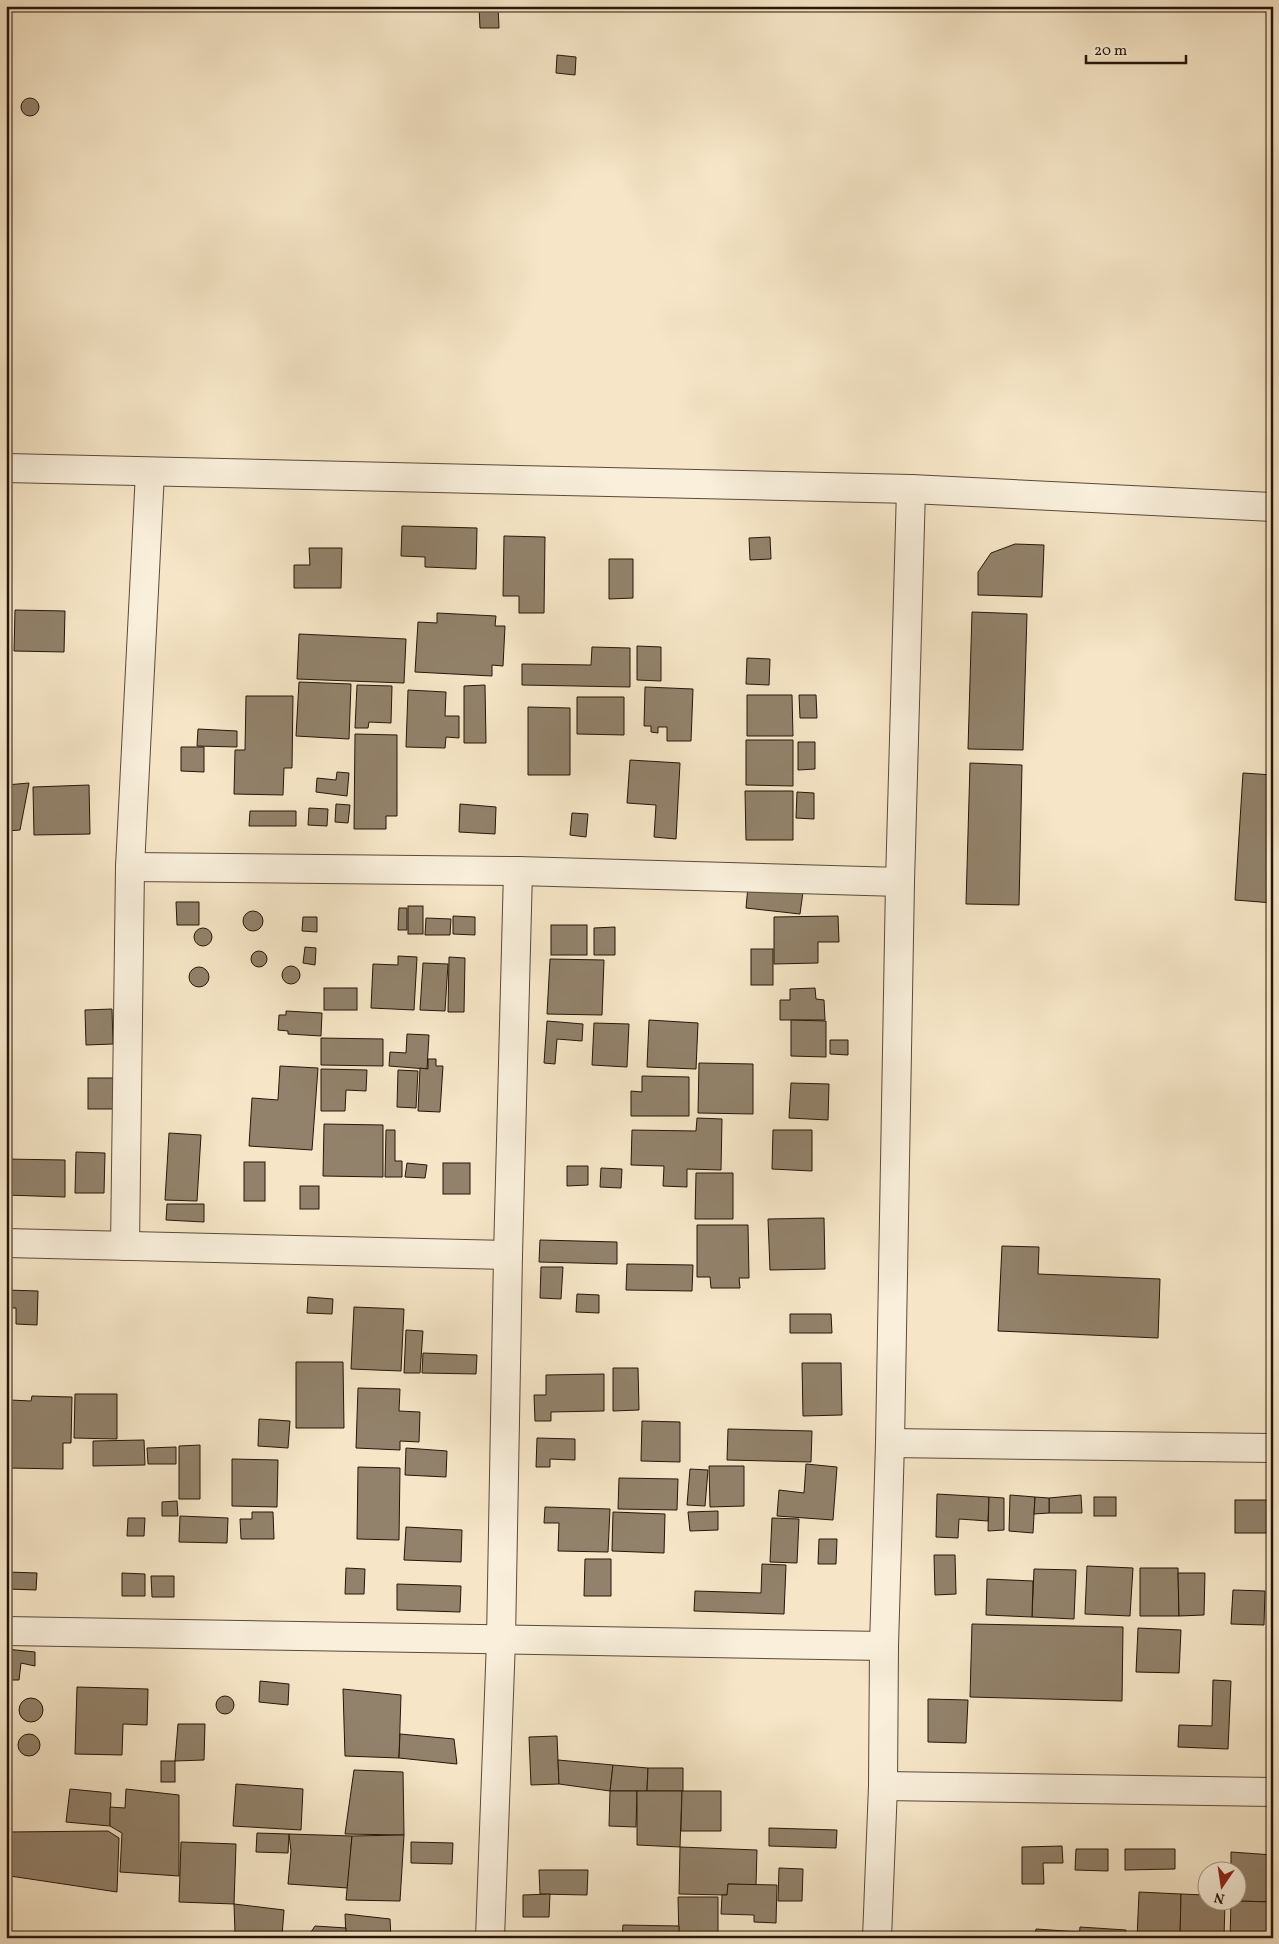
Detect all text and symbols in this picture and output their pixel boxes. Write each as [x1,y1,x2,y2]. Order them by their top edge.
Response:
scale bar [1086,32,1186,64]
text: 20 m [1094,41,1127,62]
north arrow [1196,1862,1246,1912]
text: N [1212,1887,1227,1908]

